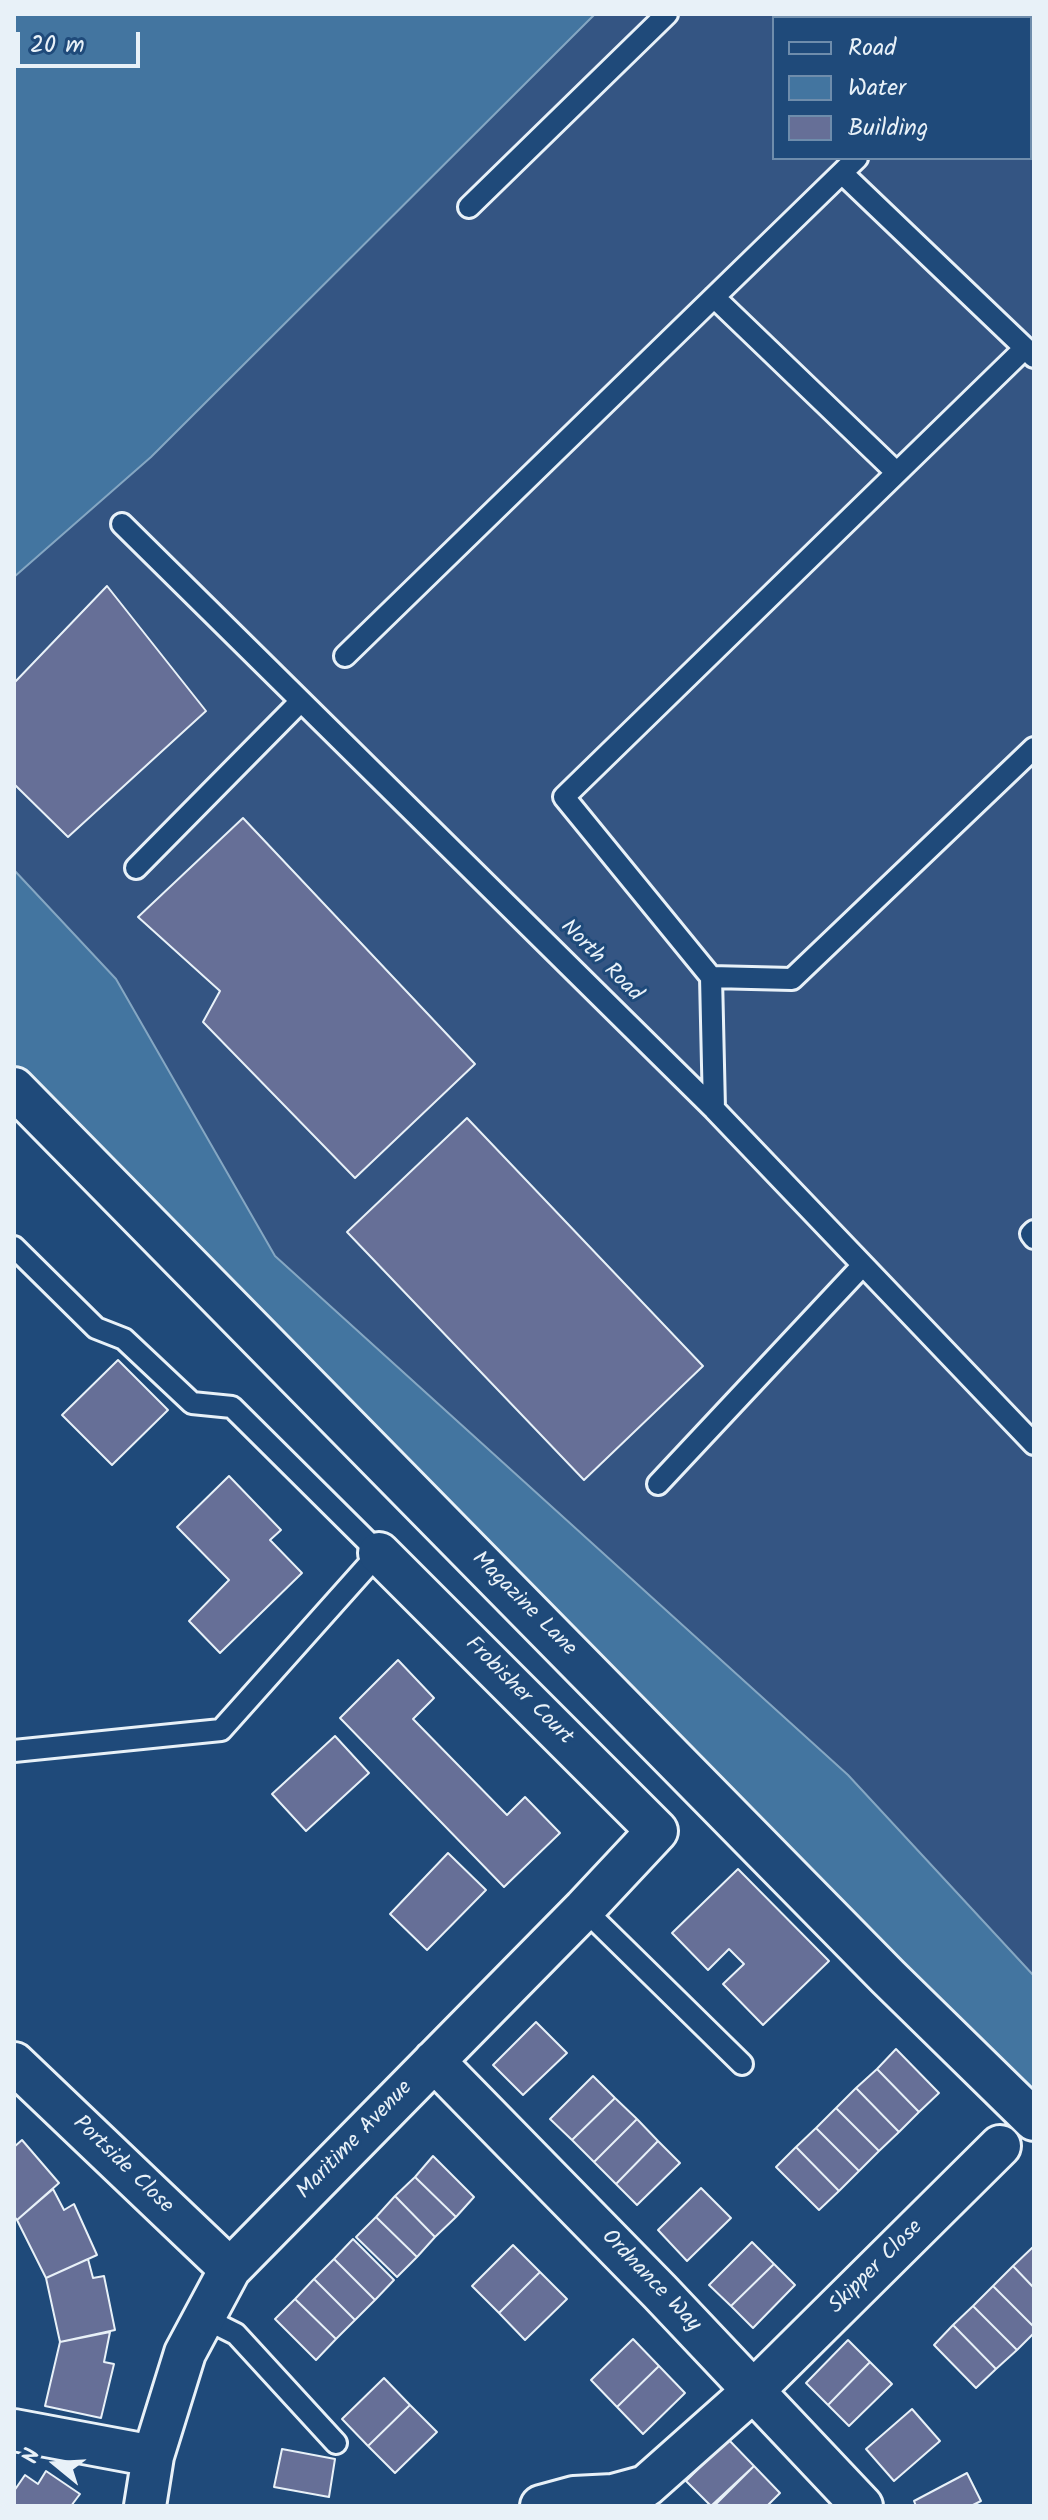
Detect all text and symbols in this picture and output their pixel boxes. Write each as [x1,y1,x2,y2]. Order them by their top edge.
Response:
scale bar [20,16,144,66]
legend [772,16,1032,160]
text: 20 m [30,26,85,65]
text: Road [848,29,896,68]
text: Water [848,69,906,108]
text: Building [848,109,928,148]
street label: North Road [553,915,647,1009]
street label: Magazine Lane [465,1547,581,1663]
street label: Frobisher Court [458,1632,578,1752]
street label: Maritime Avenue [293,2076,419,2206]
street label: Portside Close [66,2111,178,2221]
street label: Skipper Close [825,2216,929,2320]
street label: Ordnance Way [595,2225,705,2339]
north arrow [16,2424,96,2504]
text: N [14,2444,51,2468]

